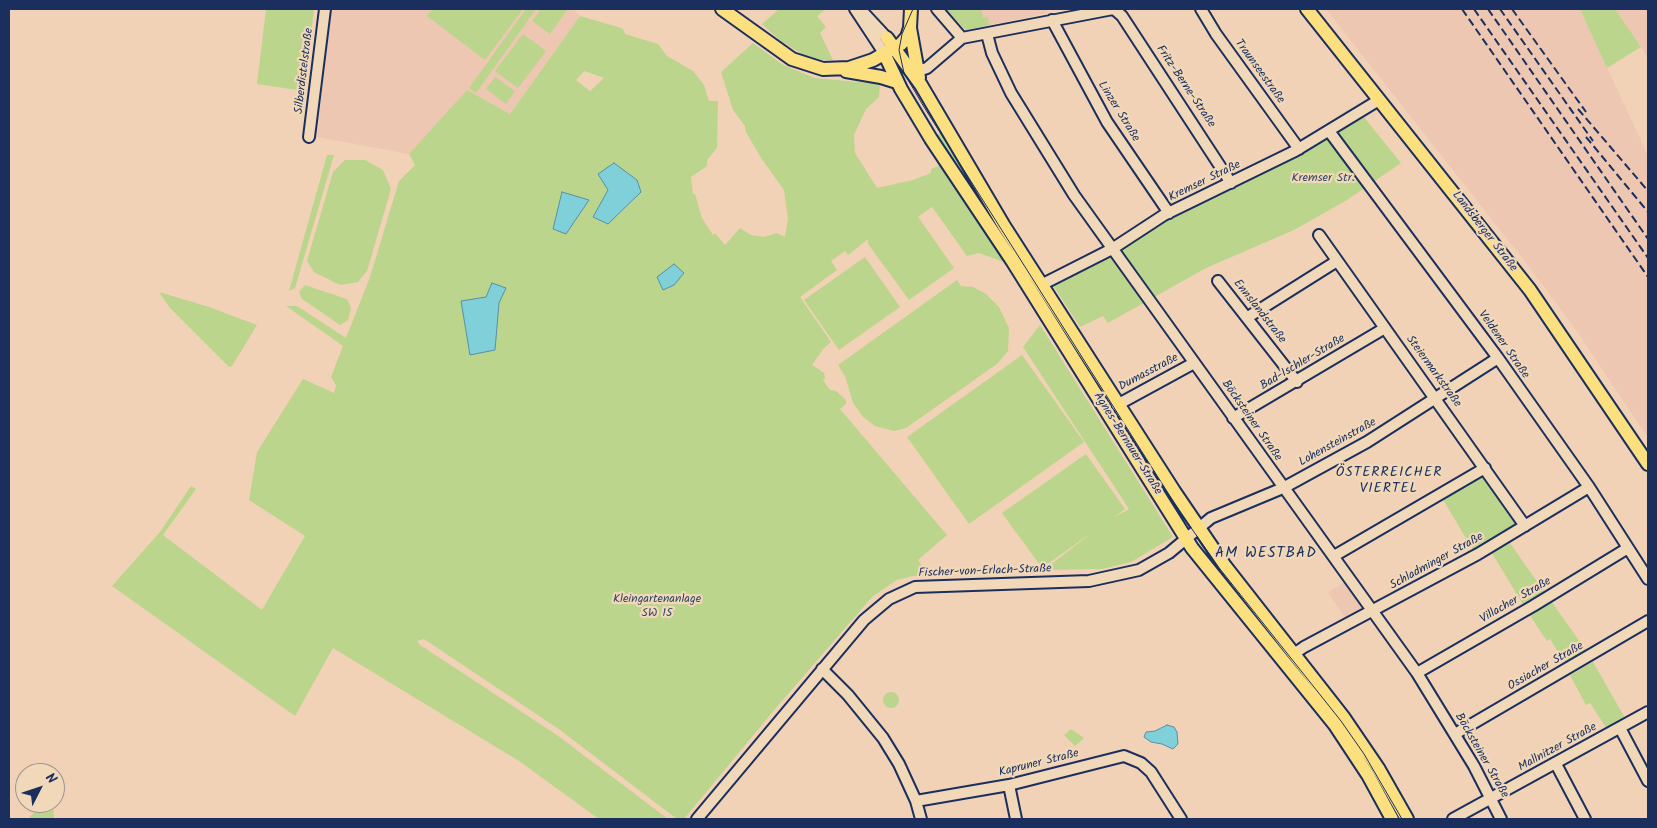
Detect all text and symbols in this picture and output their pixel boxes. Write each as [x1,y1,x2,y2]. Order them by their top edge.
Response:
street label: Silberdistelstraße [293,27,317,115]
street label: Traunseestraße [1231,37,1287,107]
street label: Fritz-Berne-Straße [1152,43,1218,131]
street label: Linzer Straße [1094,79,1142,145]
street label: Kremser Straße [1167,158,1243,206]
park label: Kremser Str. [1291,172,1355,186]
street label: Landsberger Straße [1448,189,1520,275]
street label: Ennslandstraße [1229,277,1289,347]
street label: Veldener Straße [1474,308,1532,382]
street label: Bad-Ischler-Straße [1258,332,1348,394]
street label: Steiermarkstraße [1402,333,1464,411]
street label: Dumasstraße [1117,351,1181,395]
street label: Böcksteiner Straße [1218,378,1284,464]
street label: Agnes-Bernauer-Straße [1090,390,1164,498]
street label: Lohensteinstraße [1297,416,1379,470]
district label: ÖSTERREICHER VIERTEL [1334,466,1444,498]
street label: Schladminger Straße [1388,530,1486,594]
district label: AM WESTBAD [1214,545,1318,563]
street label: Fischer-von-Erlach-Straße [918,562,1052,582]
street label: Villacher Straße [1478,575,1554,627]
park label: Kleingartenanlage SW 15 [613,593,701,621]
street label: Ossiacher Straße [1506,640,1586,694]
street label: Böcksteiner Straße [1451,711,1511,801]
street label: Mallnitzer Straße [1516,721,1600,775]
street label: Kapruner Straße [998,747,1080,781]
north arrow [15,763,65,813]
text: N [39,768,62,789]

